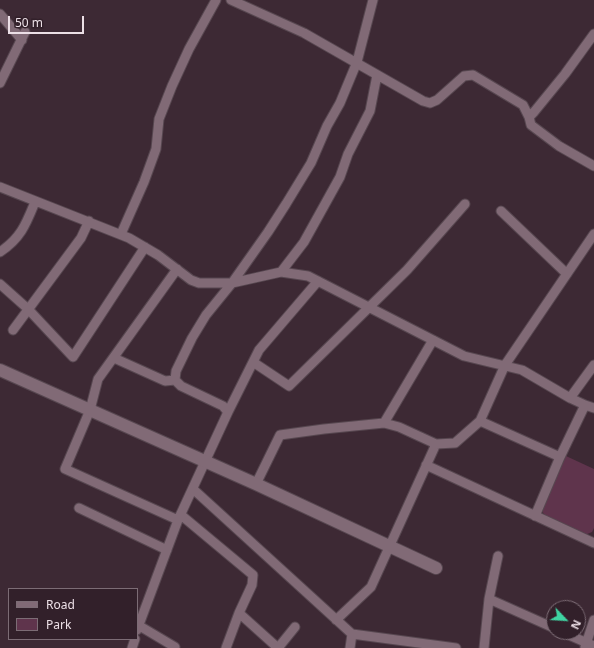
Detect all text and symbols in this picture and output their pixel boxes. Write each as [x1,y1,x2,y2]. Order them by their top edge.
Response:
scale bar [10,8,86,34]
text: 50 m [15,14,43,31]
legend [8,588,138,640]
text: Road [46,596,75,613]
north arrow [546,600,586,640]
text: Park [46,616,71,633]
text: N [568,618,585,632]

